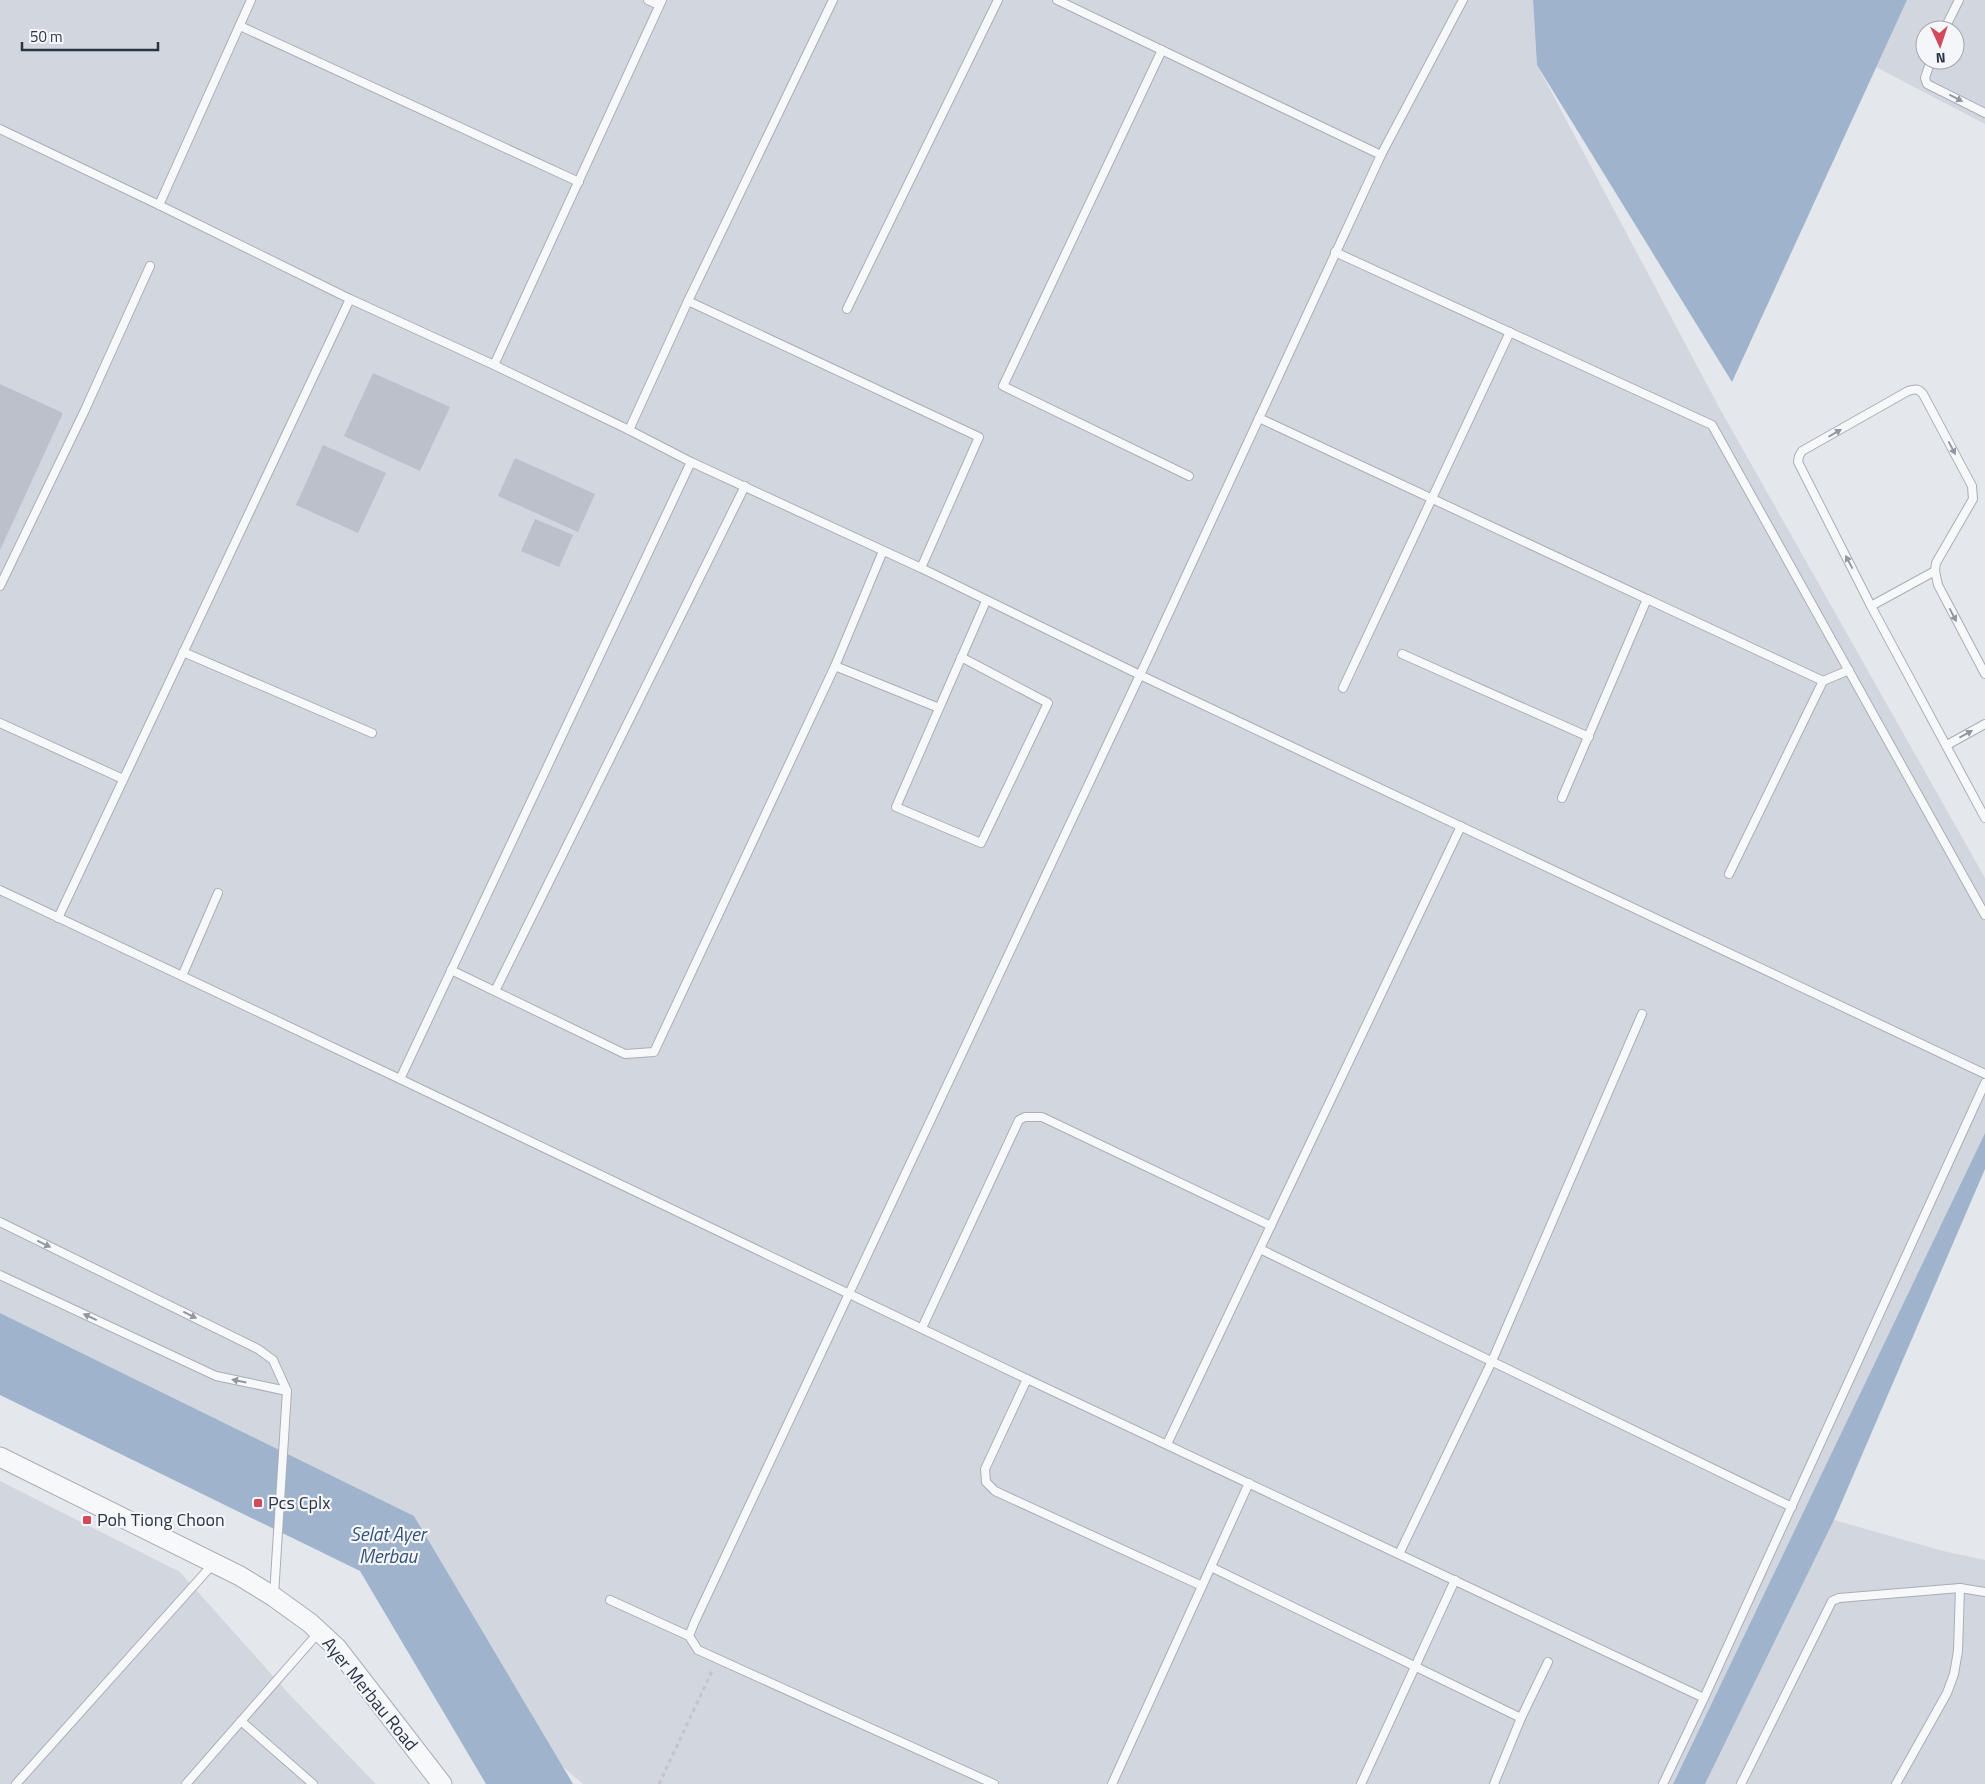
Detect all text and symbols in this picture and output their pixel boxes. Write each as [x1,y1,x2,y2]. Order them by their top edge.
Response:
scale bar [22,20,159,52]
north arrow [1915,20,1965,70]
text: 50 m [30,25,63,48]
text: N [1935,48,1946,69]
one-way arrow [1949,94,1963,102]
one-way arrow [1829,428,1842,437]
one-way arrow [1948,441,1956,455]
one-way arrow [1845,555,1853,570]
one-way arrow [1949,608,1958,622]
one-way arrow [1960,730,1973,739]
one-way arrow [37,1240,51,1248]
one-way arrow [183,1311,197,1319]
one-way arrow [83,1313,98,1321]
one-way arrow [232,1377,247,1385]
place label: Pcs Cplx [268,1489,330,1516]
marker: Pcs Cplx [252,1497,264,1509]
place label: Poh Tiong Choon [97,1506,225,1533]
marker: Poh Tiong Choon [81,1514,93,1526]
water label: Selat Ayer Merbau [350,1519,428,1570]
street label: Ayer Merbau Road [316,1631,425,1756]

